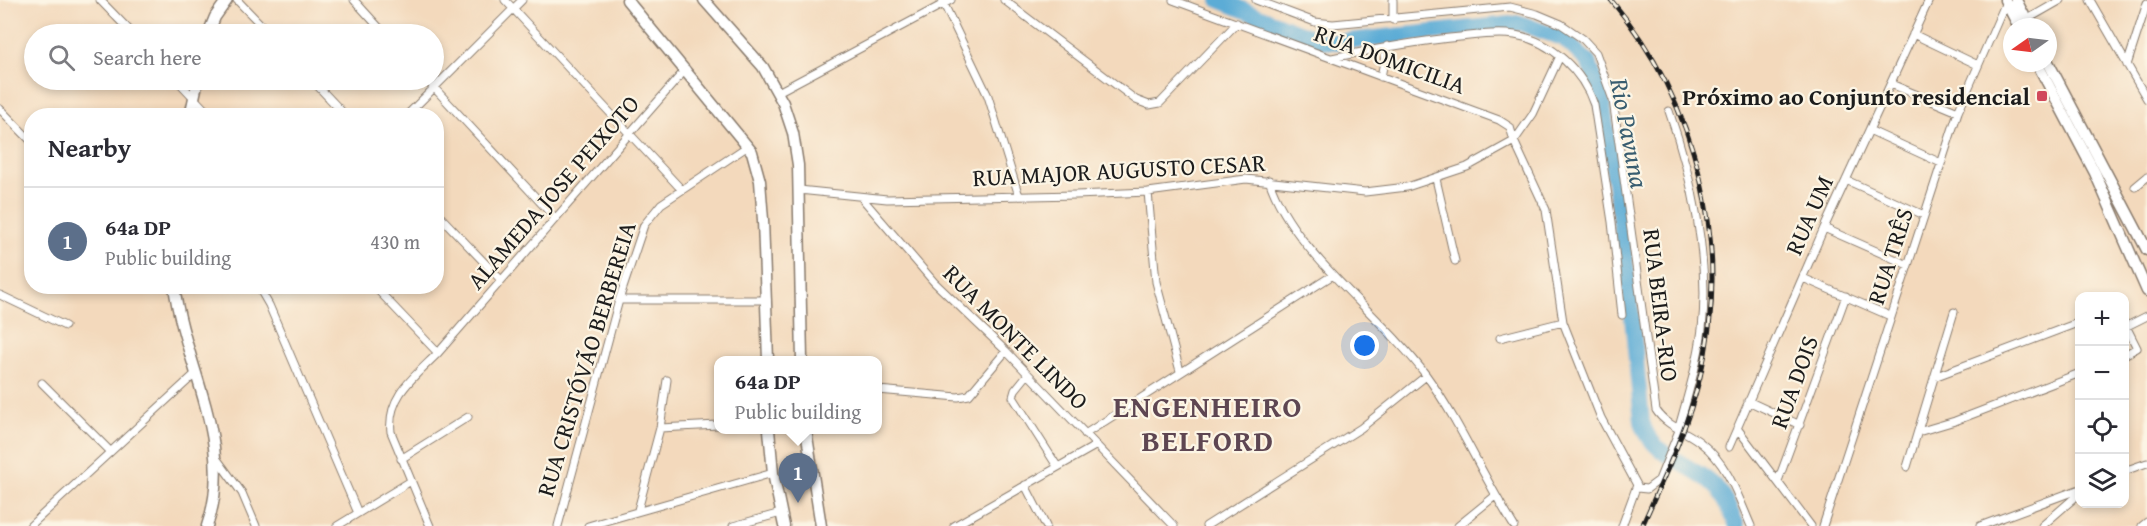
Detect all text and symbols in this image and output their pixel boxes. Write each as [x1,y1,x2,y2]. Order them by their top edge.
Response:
street label: RUA DOMICILIA [1310,15,1471,103]
north arrow [2003,18,2057,72]
search box [24,24,444,90]
icon: search [45,41,78,74]
text: Search here [93,41,202,73]
water label: Rio Pavuna [1600,74,1660,192]
place label: Próximo ao Conjunto residencial [1682,79,2031,114]
street label: ALAMEDA JOSE PEIXOTO [459,87,647,297]
marker: Próximo ao Conjunto residencial [2035,89,2049,103]
text: Nearby [48,128,131,167]
street label: RUA MAJOR AUGUSTO CESAR [972,145,1267,195]
street label: RUA UM [1776,170,1842,260]
street label: RUA TRÊS [1858,203,1922,309]
text: 64a DP [105,211,171,243]
street label: RUA CRISTÓVÃO BERBEREIA [528,217,645,501]
text: 1 [62,227,73,256]
text: 430 m [370,227,420,256]
street label: RUA BEIRA-RIO [1634,227,1688,383]
text: Public building [105,243,231,272]
street label: RUA MONTE LINDO [935,256,1097,418]
map controls [2075,292,2129,508]
button: + [2075,292,2129,346]
your location [1350,331,1379,360]
street label: RUA DOIS [1761,331,1827,433]
button: − [2075,346,2129,400]
popup [714,356,882,434]
text: 64a DP [735,365,801,397]
district label: ENGENHEIRO BELFORD [1113,384,1303,462]
text: Public building [735,397,861,426]
button: locate [2075,400,2129,454]
pin: 1 [778,454,818,503]
button: layers [2075,454,2129,508]

